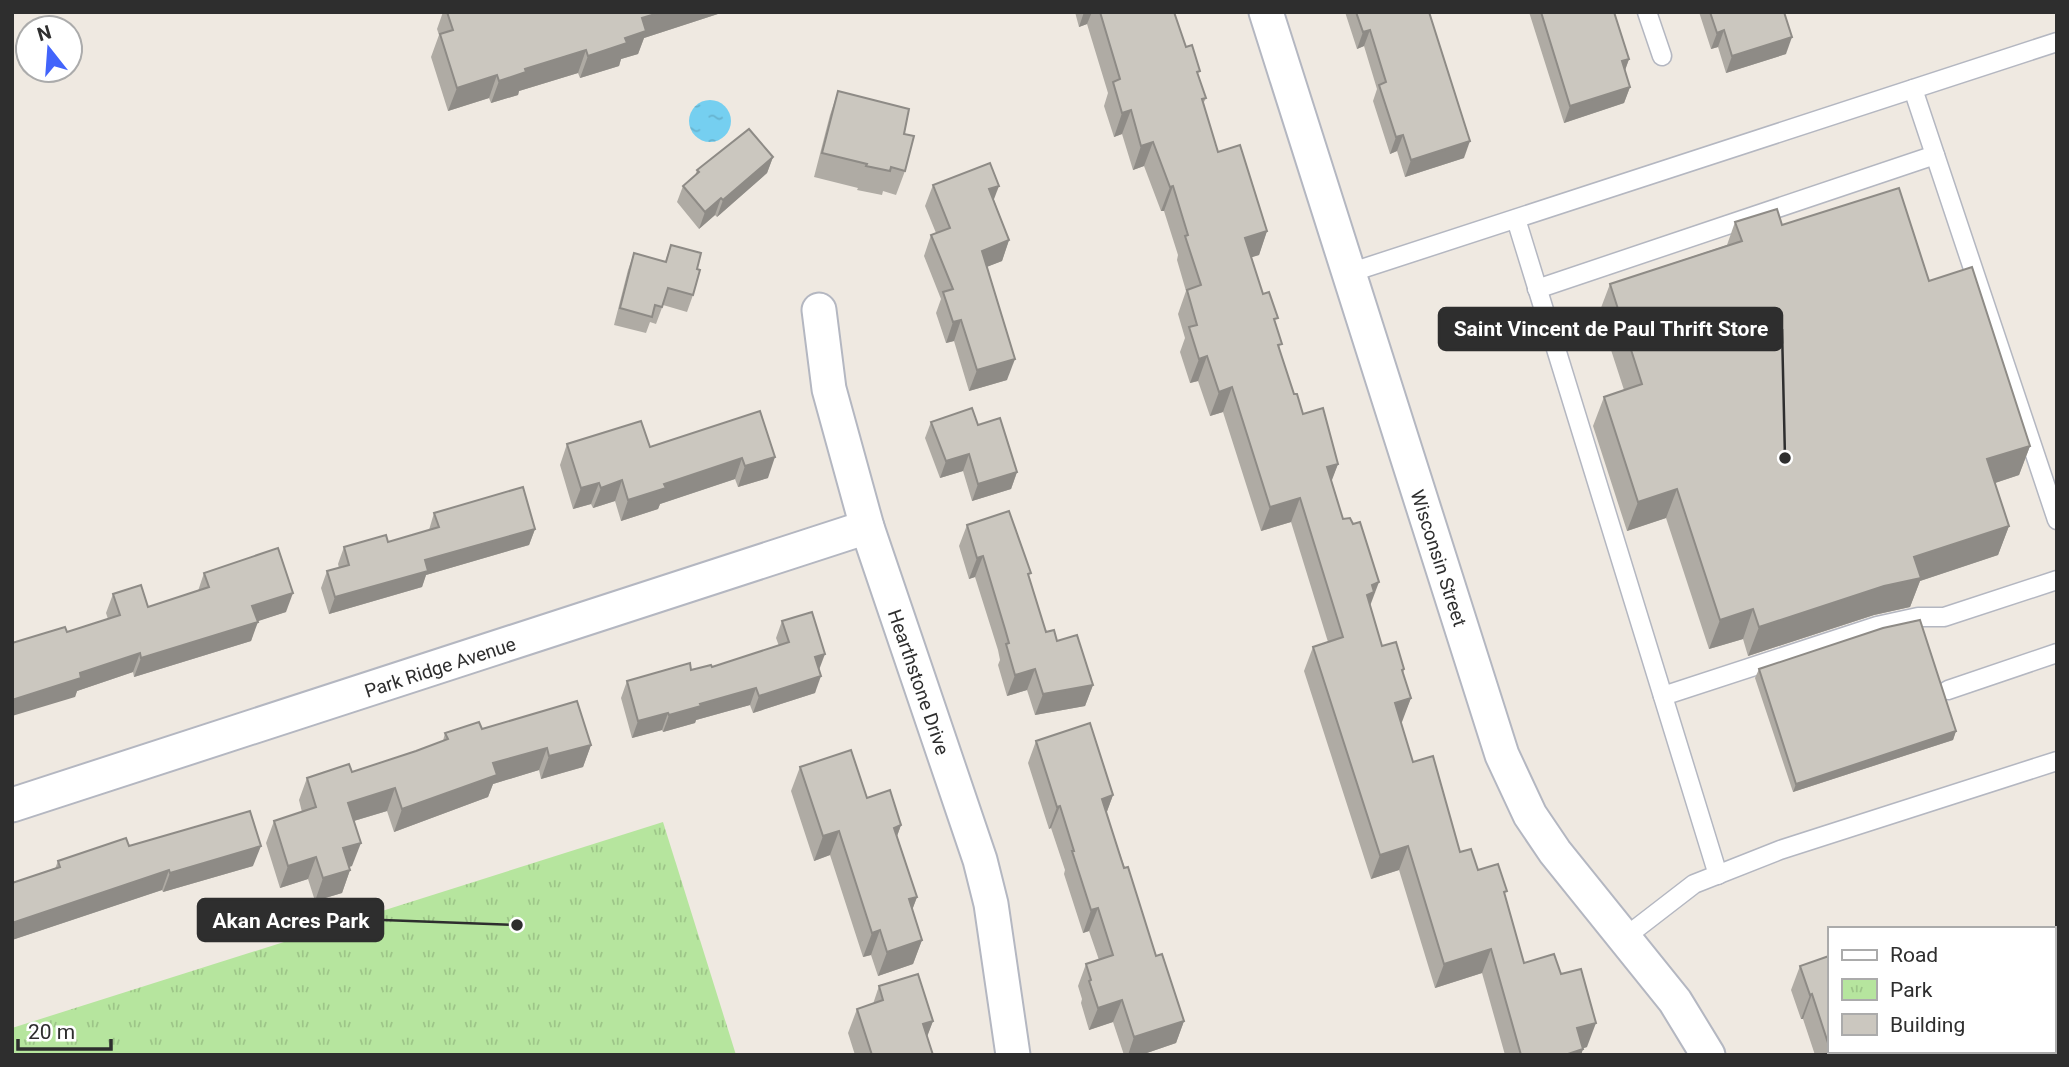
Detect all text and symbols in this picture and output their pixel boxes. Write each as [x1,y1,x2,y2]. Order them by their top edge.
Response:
north arrow [14,14,84,84]
text: N [34,20,54,46]
callout: Saint Vincent de Paul Thrift Store [1439,308,1782,350]
text: Saint Vincent de Paul Thrift Store [1454,317,1768,341]
street label: Wisconsin Street [1406,487,1471,629]
street label: Hearthstone Drive [883,606,954,758]
street label: Park Ridge Avenue [362,632,519,703]
callout: Akan Acres Park [198,899,383,941]
text: Akan Acres Park [212,909,370,933]
legend [1828,927,2055,1053]
text: Road [1890,943,1938,967]
text: Park [1890,978,1933,1002]
scale bar [18,1007,110,1052]
text: Building [1890,1013,1965,1037]
text: 20 m [28,1020,75,1044]

